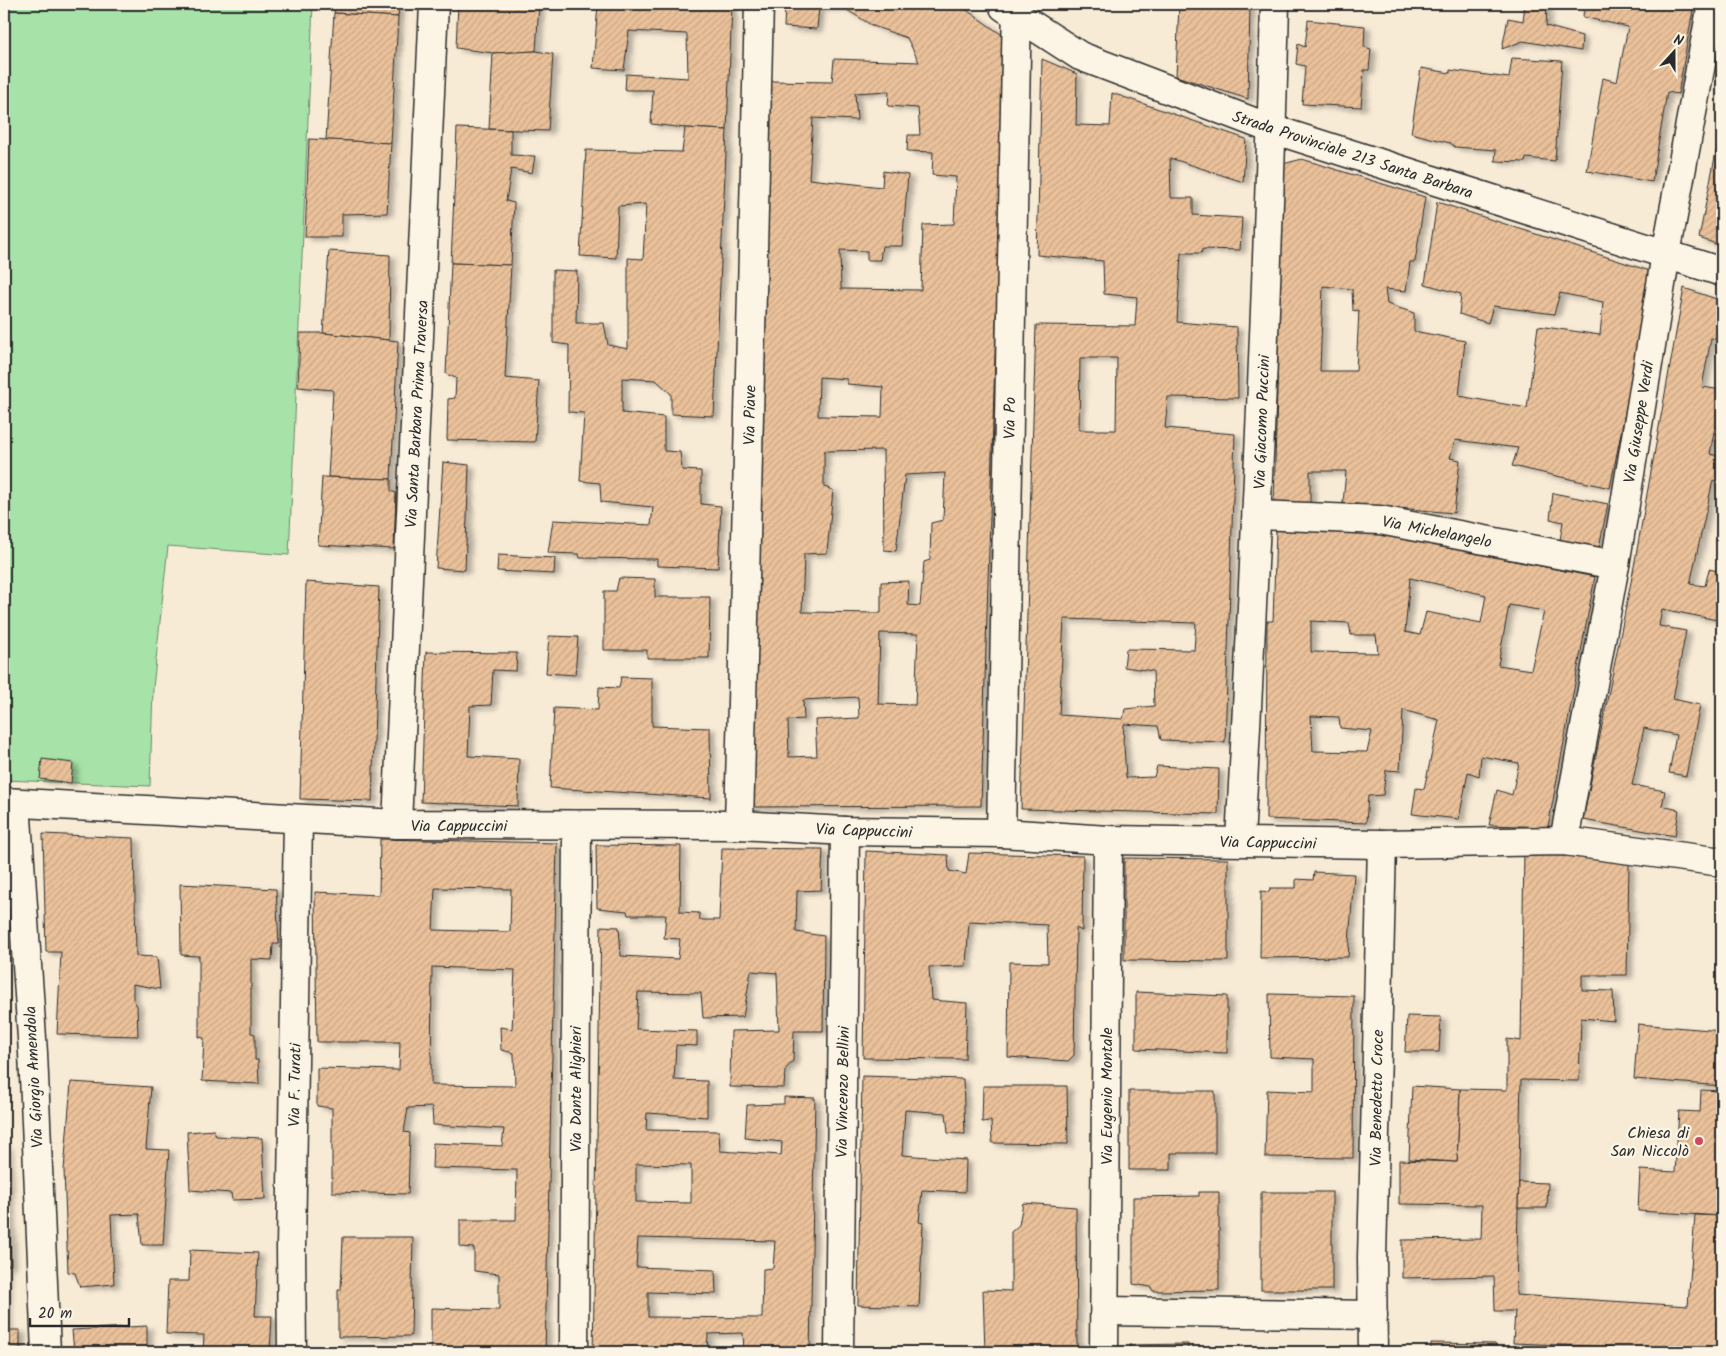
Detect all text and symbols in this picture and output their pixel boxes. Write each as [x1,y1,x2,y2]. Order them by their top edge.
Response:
north arrow [1648,28,1698,78]
text: N [1670,29,1687,53]
street label: Strada Provinciale 213 Santa Barbara [1229,105,1476,206]
street label: Via Santa Barbara Prima Traversa [399,299,436,529]
street label: Via Giacomo Puccini [1248,353,1277,490]
street label: Via Giuseppe Verdi [1617,358,1662,485]
street label: Via Piave [737,385,764,445]
street label: Via Po [998,397,1023,439]
street label: Via Michelangelo [1380,510,1494,555]
street label: Via Cappuccini [411,814,509,839]
street label: Via Cappuccini [815,817,914,846]
street label: Via Cappuccini [1219,830,1318,857]
street label: Via Giorgio Amendola [18,1005,51,1149]
street label: Via Dante Alighieri [564,1025,589,1152]
street label: Via Vincenzo Bellini [830,1025,857,1158]
street label: Via Eugenio Montale [1095,1027,1120,1165]
street label: Via Benedetto Croce [1364,1029,1391,1167]
street label: Via F. Turati [282,1042,309,1127]
place label: Chiesa di San Niccolò [1611,1121,1690,1164]
marker: Chiesa di San Niccolò [1693,1135,1705,1147]
scale bar [30,1296,129,1328]
text: 20 m [38,1302,72,1326]

